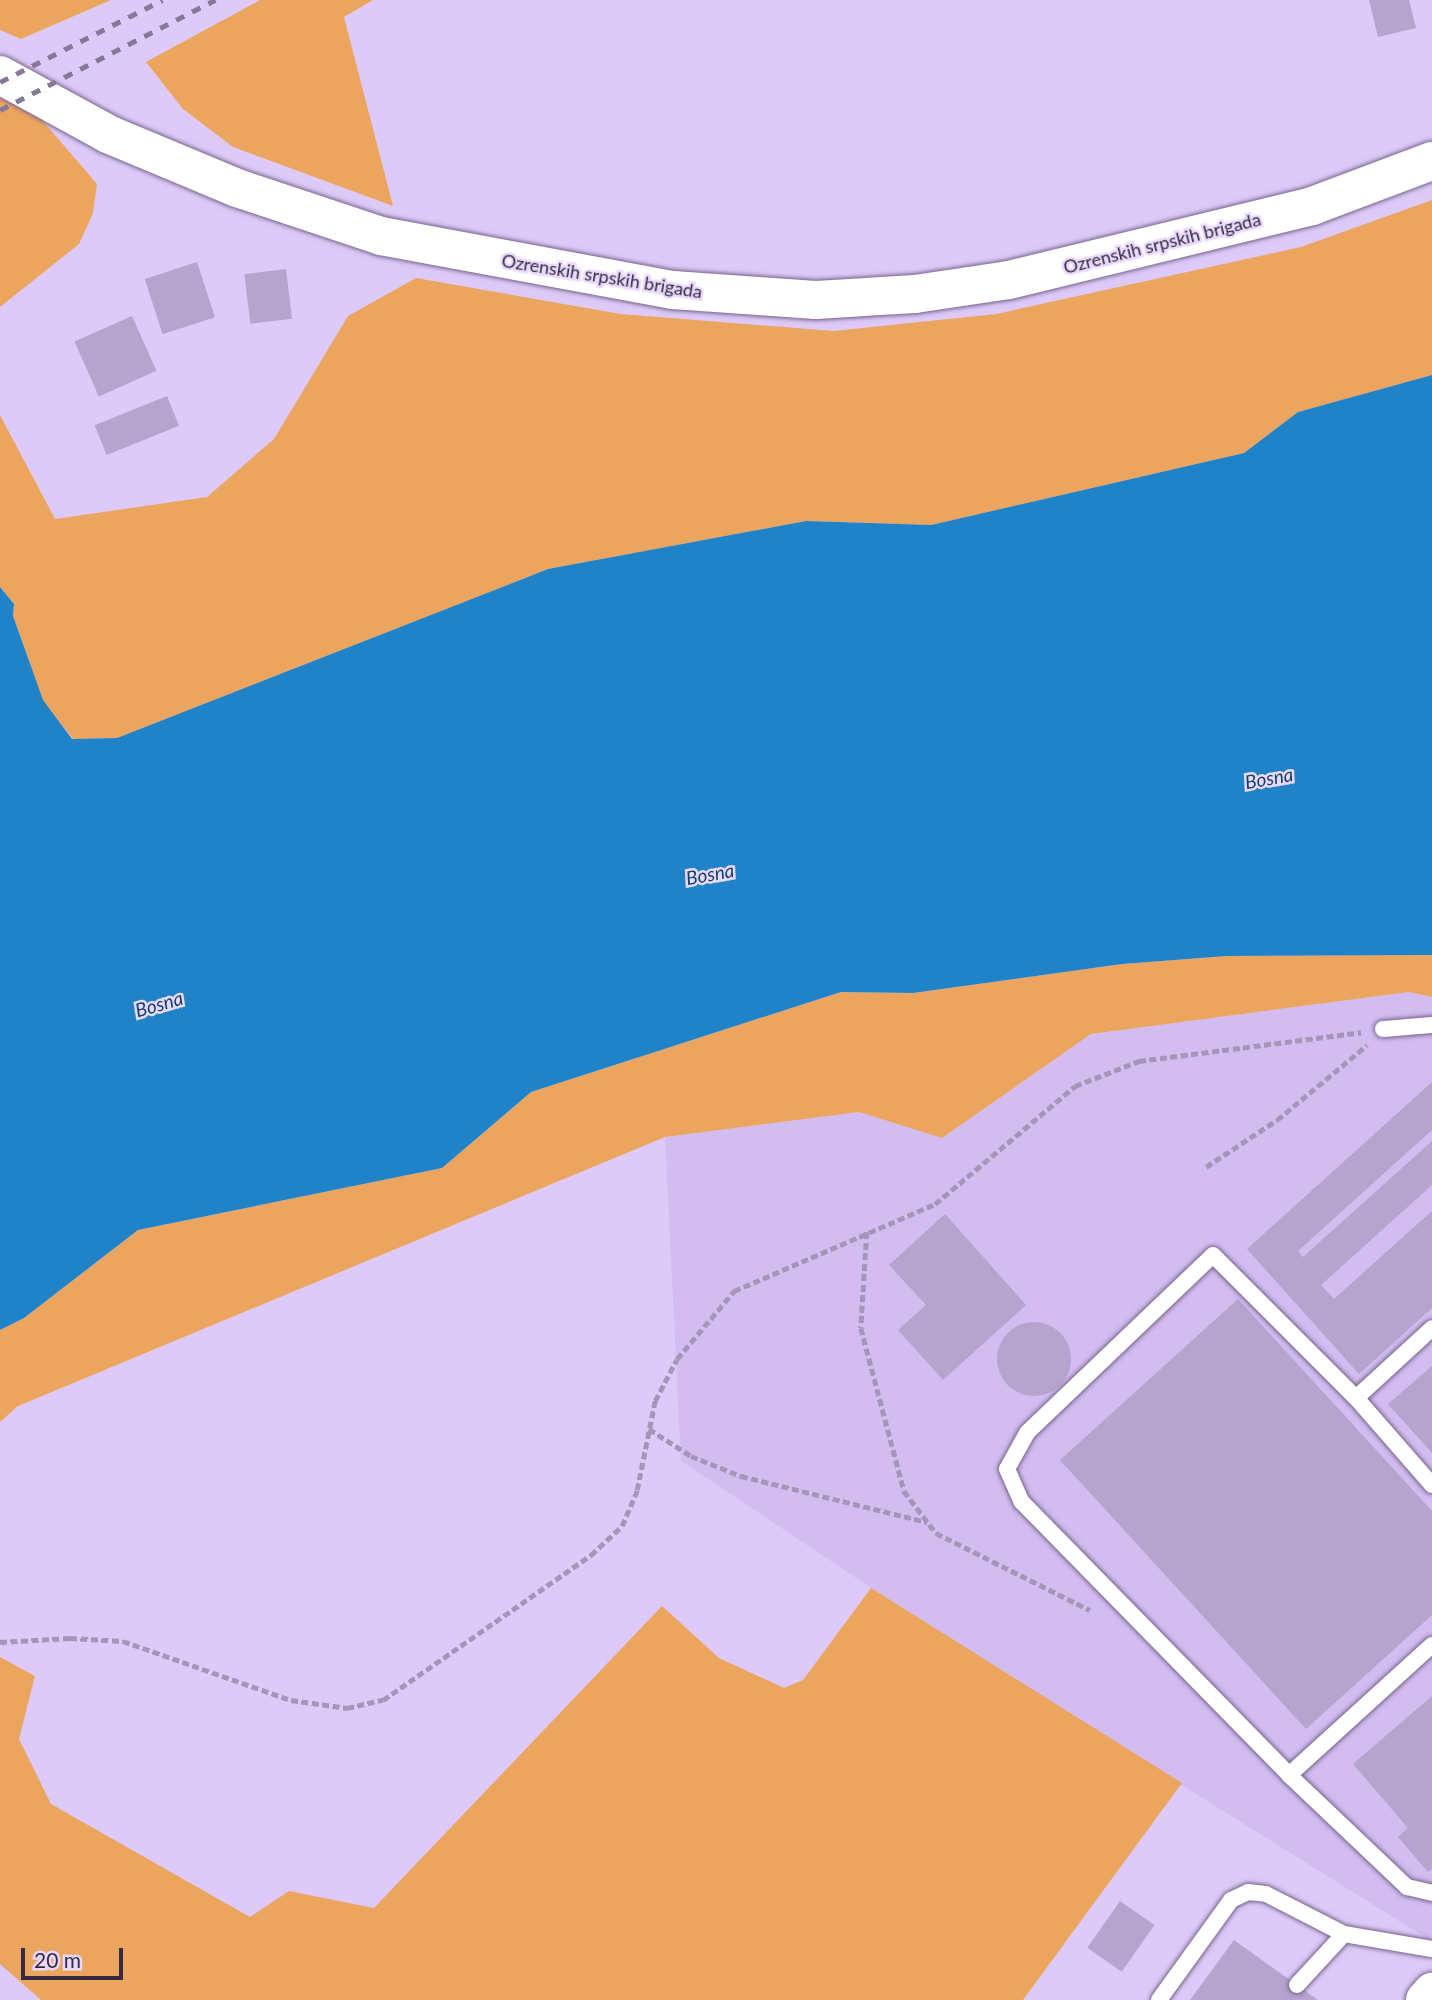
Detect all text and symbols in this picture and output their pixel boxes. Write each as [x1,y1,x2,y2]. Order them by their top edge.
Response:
street label: Ozrenskih srpskih brigada [1061,208,1263,278]
street label: Ozrenskih srpskih brigada [500,249,704,303]
water label: Bosna [1243,763,1295,793]
water label: Bosna [684,859,736,889]
water label: Bosna [133,986,185,1022]
scale bar [24,1934,126,1978]
text: 20 m [34,1947,81,1972]

